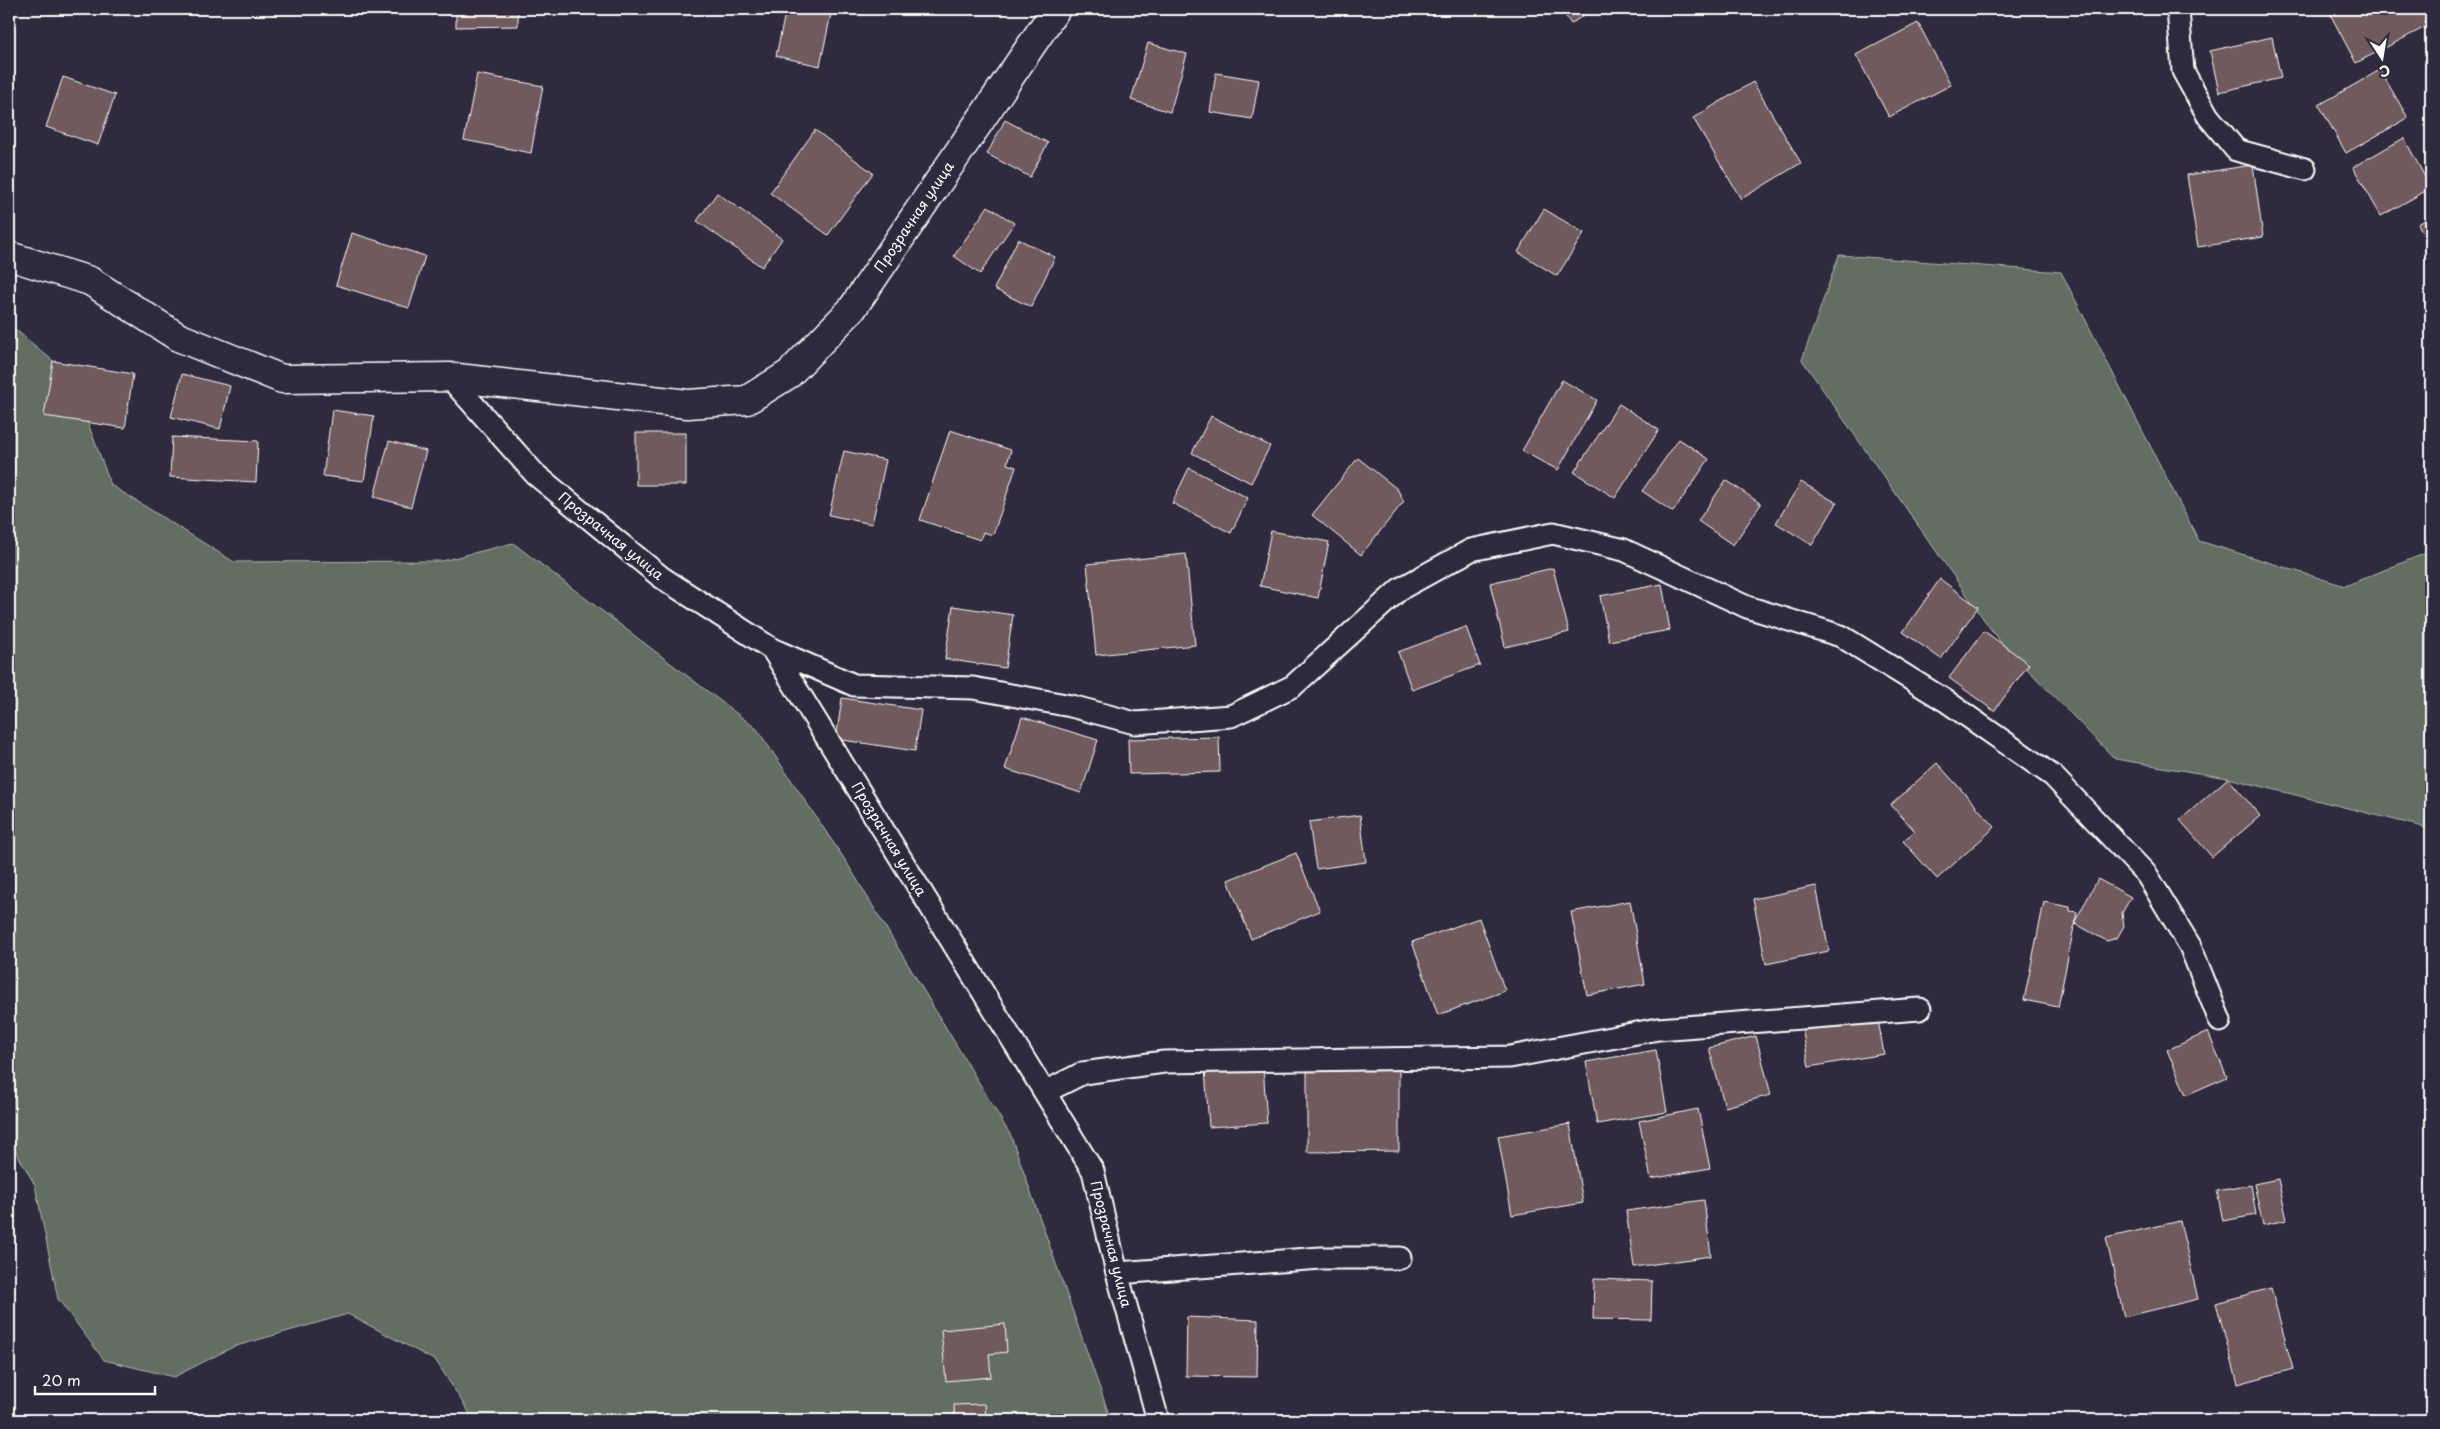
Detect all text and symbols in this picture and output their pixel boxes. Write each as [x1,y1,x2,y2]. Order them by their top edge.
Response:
north arrow [2358,32,2408,82]
text: С [2377,60,2392,83]
street label: Прозрачная улица [869,157,959,276]
street label: Прозрачная улица [554,487,669,585]
street label: Прозрачная улица [847,778,932,900]
street label: Прозрачная улица [1086,1178,1137,1310]
scale bar [35,1364,155,1396]
text: 20 m [42,1368,81,1391]

